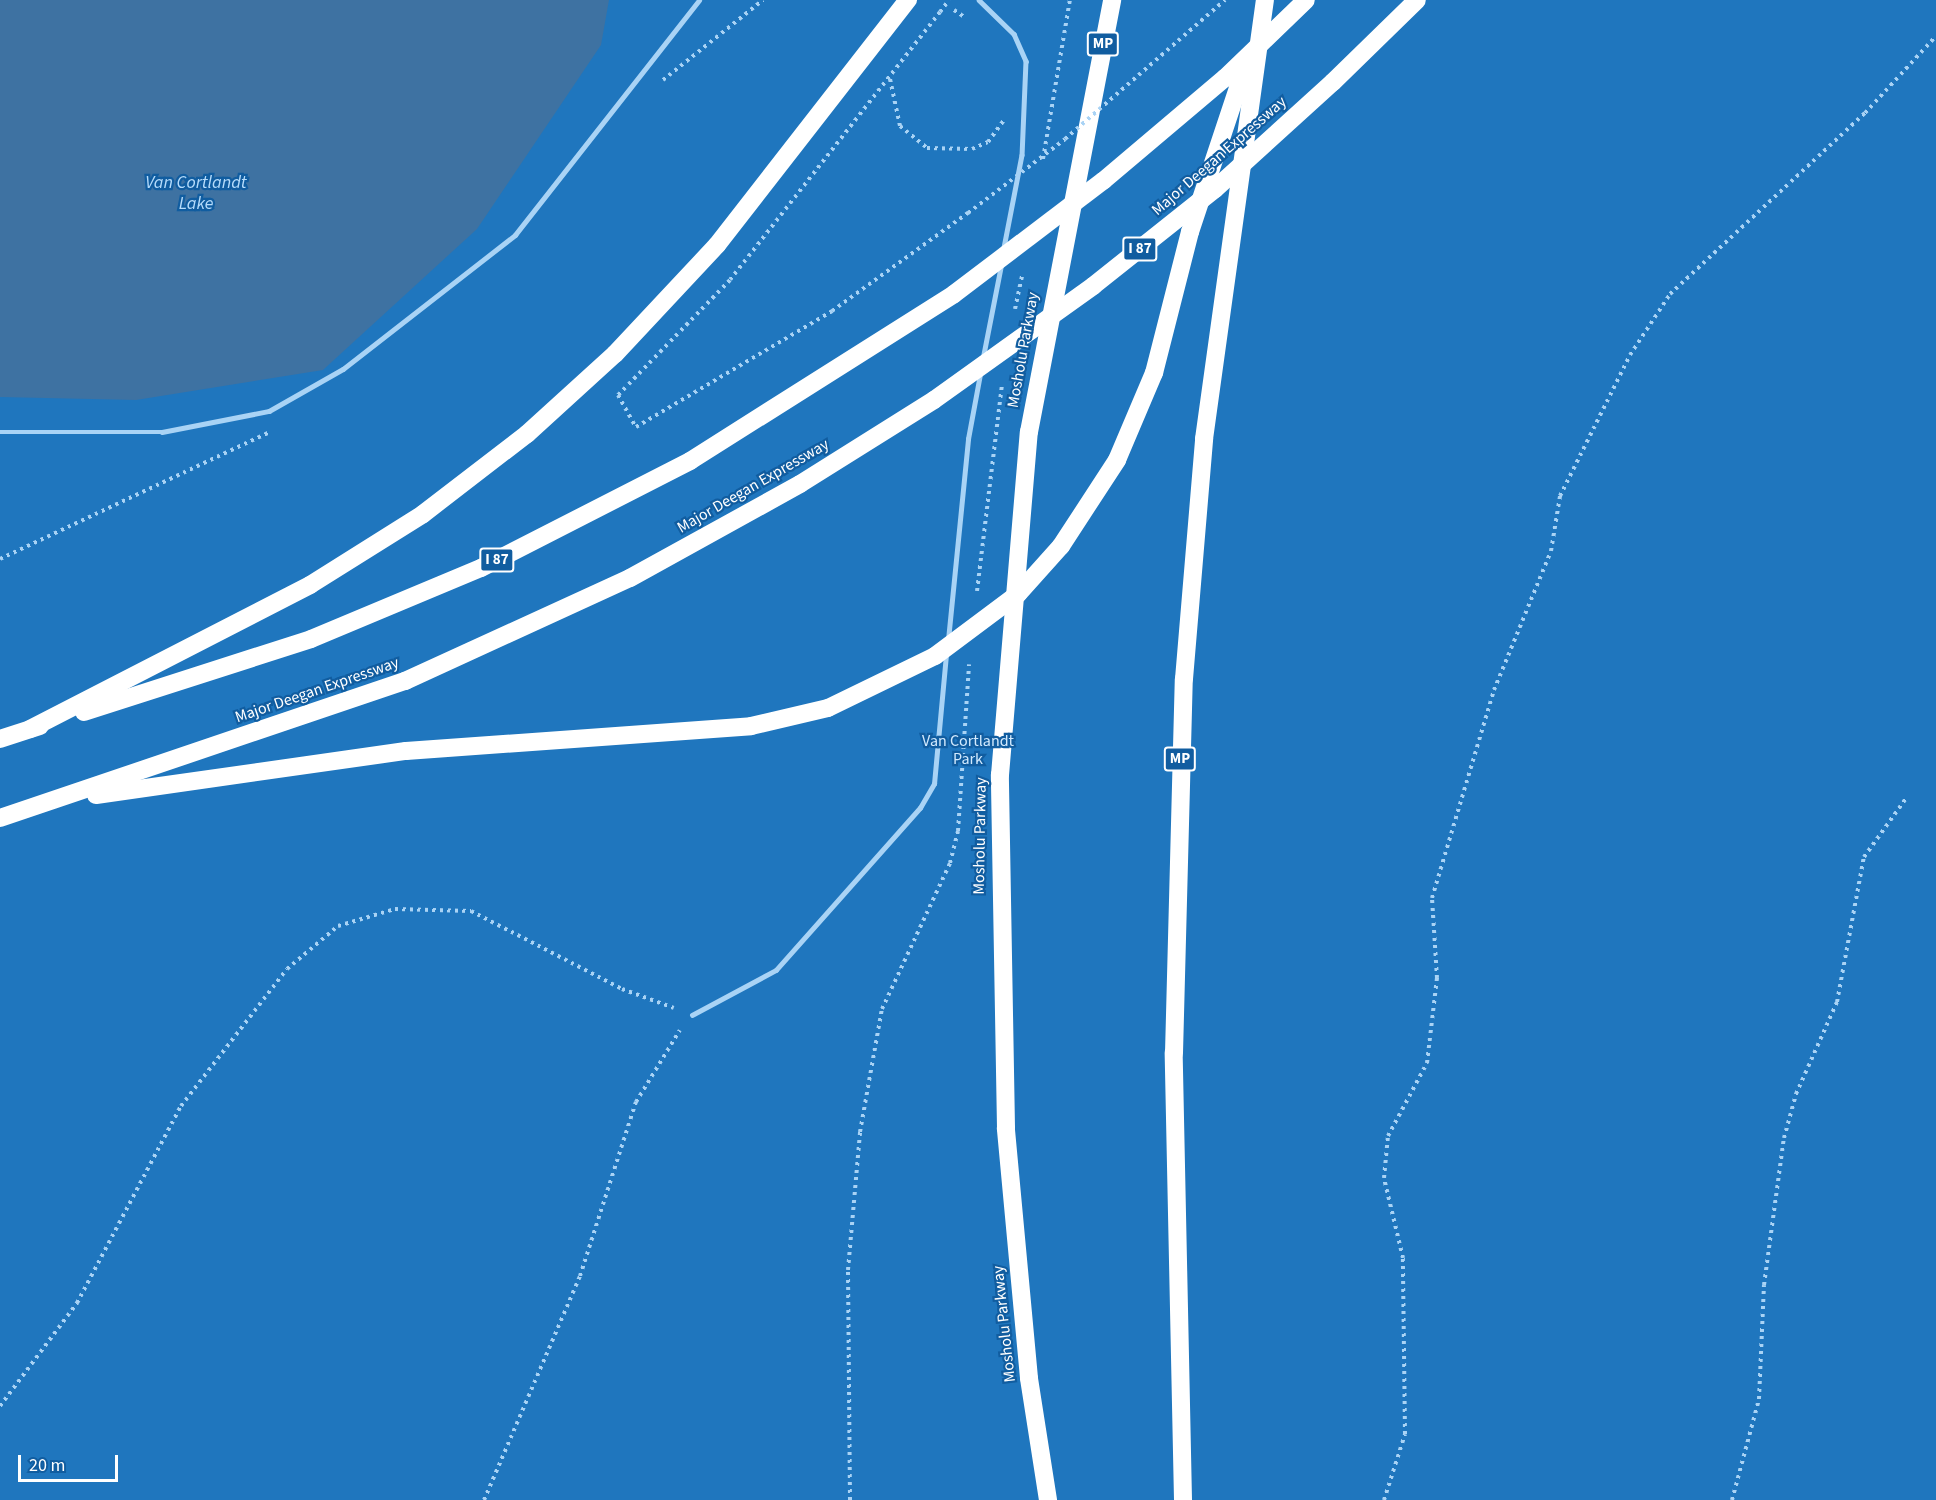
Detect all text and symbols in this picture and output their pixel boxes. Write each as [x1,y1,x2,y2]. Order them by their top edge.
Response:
road number: MP [1086,32,1120,56]
street label: Major Deegan Expressway [1148,92,1290,220]
water label: Van Cortlandt Lake [145,173,247,216]
road number: I 87 [1122,237,1158,261]
street label: Mosholu Parkway [1003,291,1043,409]
street label: Major Deegan Expressway [674,435,832,537]
road number: I 87 [479,548,515,572]
street label: Major Deegan Expressway [233,653,401,727]
park label: Van Cortlandt Park [922,731,1014,769]
road number: MP [1164,747,1196,771]
street label: Mosholu Parkway [969,777,991,895]
street label: Mosholu Parkway [988,1265,1020,1383]
scale bar [21,1443,122,1481]
text: 20 m [29,1453,65,1478]

